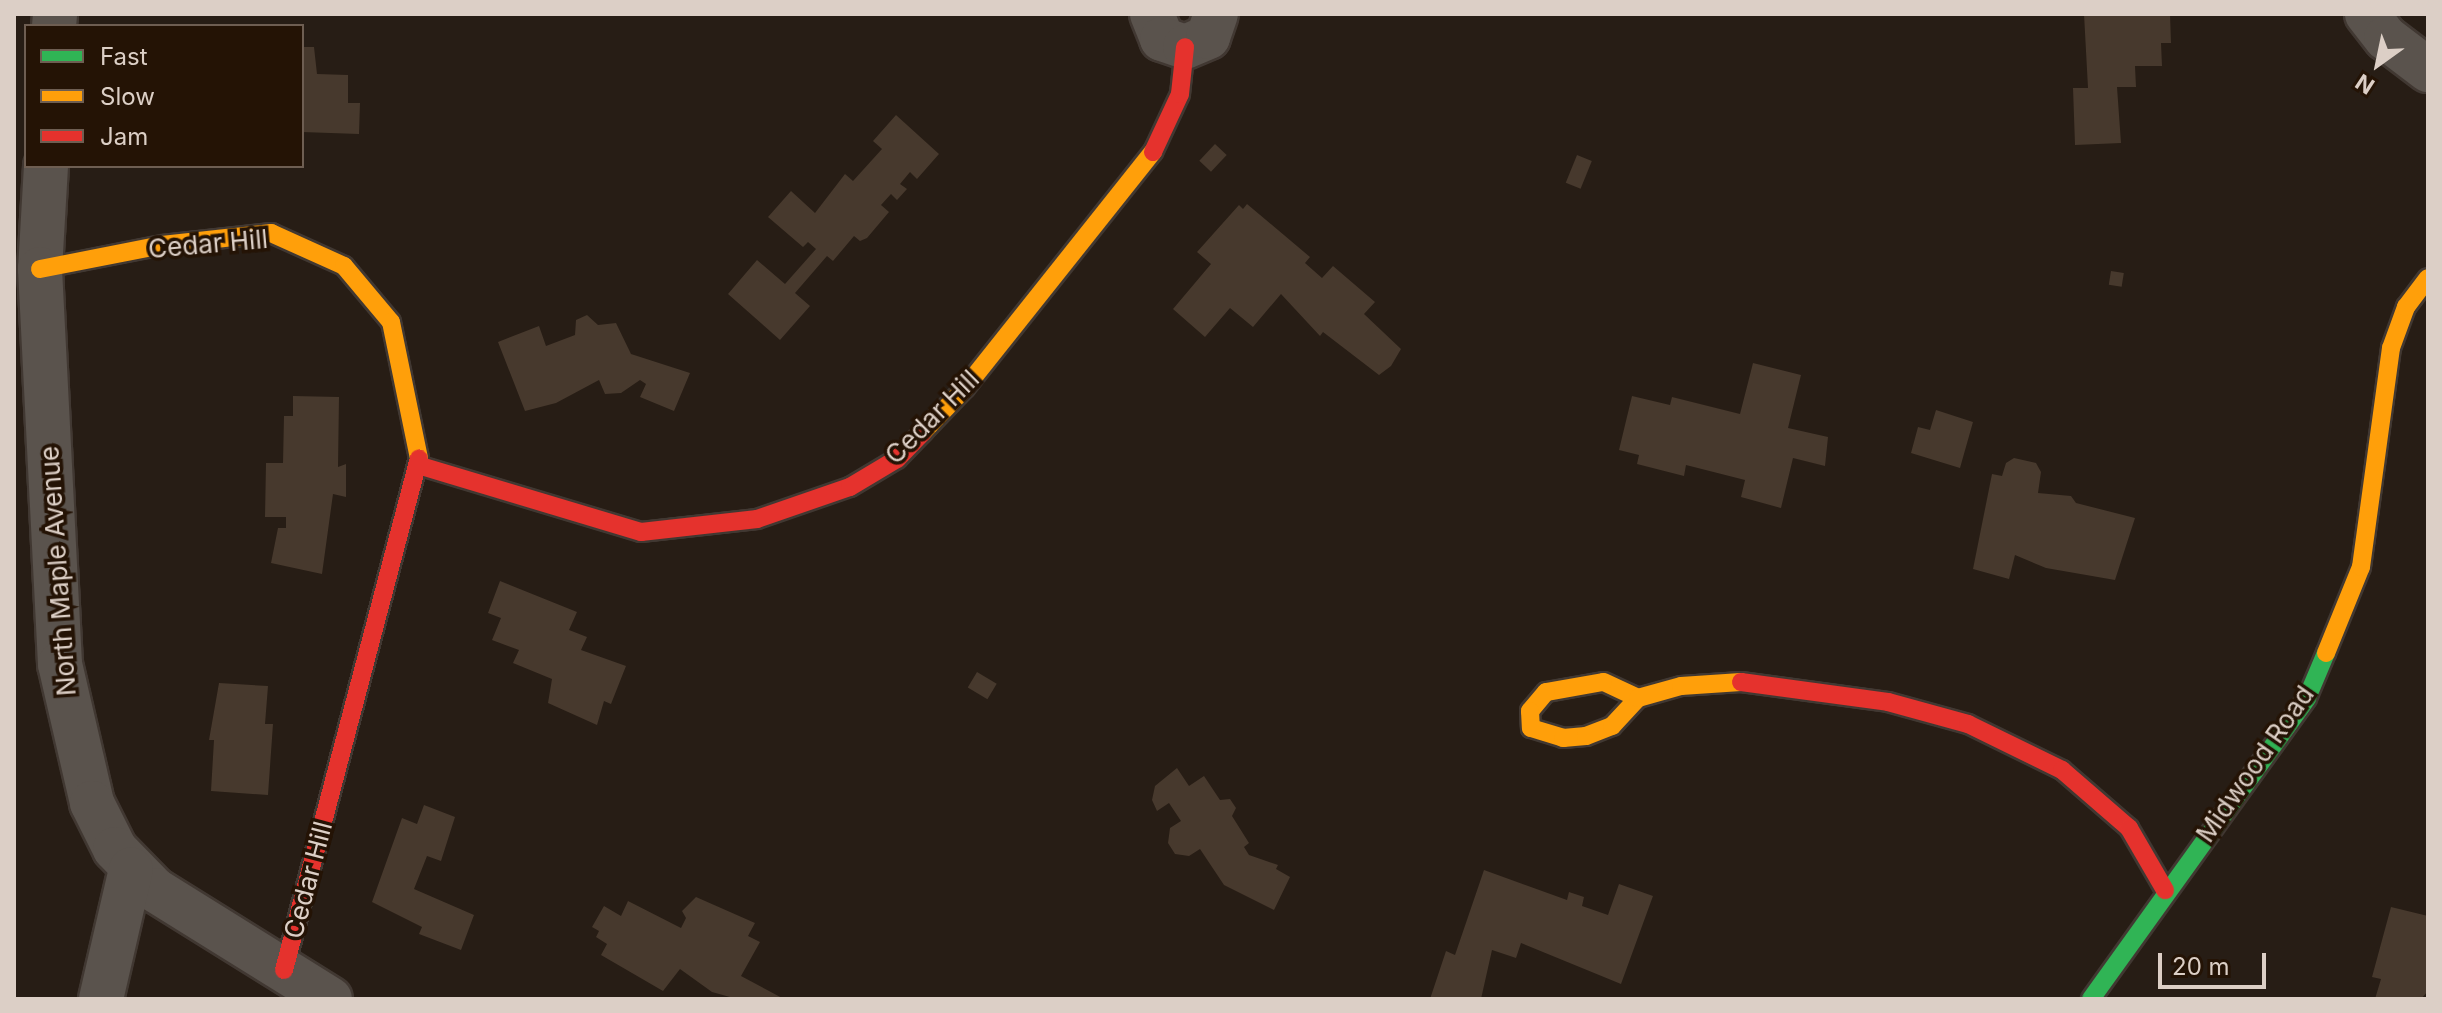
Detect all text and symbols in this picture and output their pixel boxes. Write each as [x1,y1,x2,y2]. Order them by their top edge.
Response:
legend [24,24,304,168]
north arrow [2338,24,2418,104]
text: Fast [100,42,148,71]
text: N [2351,69,2379,100]
text: Slow [100,82,155,111]
text: Jam [100,122,148,151]
street label: Cedar Hill [147,223,269,265]
street label: Cedar Hill [879,364,985,470]
street label: North Maple Avenue [34,445,82,697]
street label: Midwood Road [2190,680,2320,848]
street label: Cedar Hill [277,818,339,942]
scale bar [2162,937,2270,987]
text: 20 m [2172,952,2230,981]

